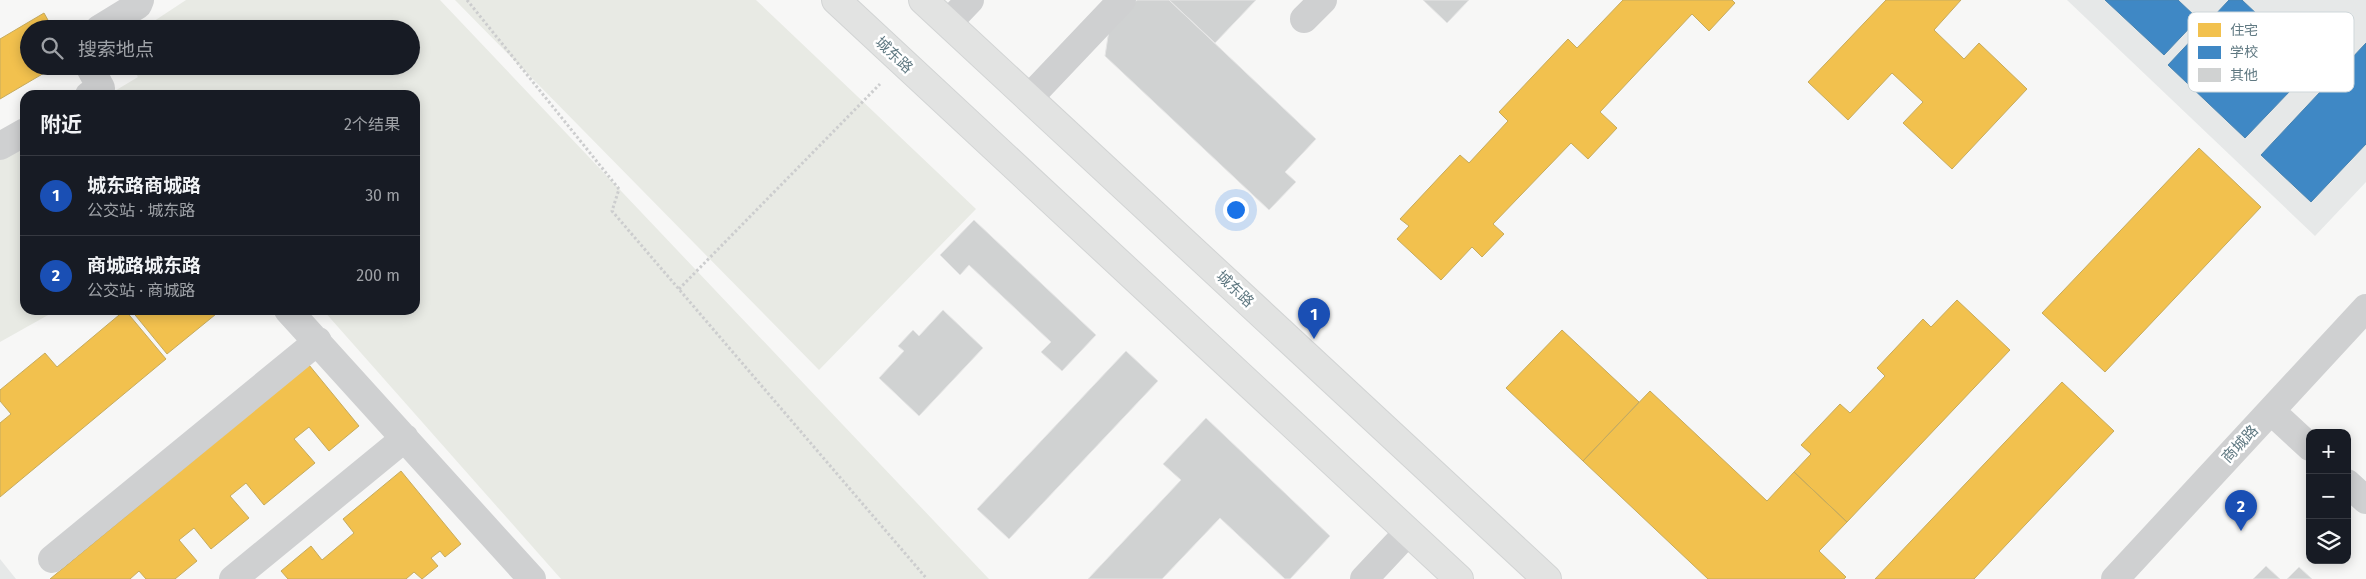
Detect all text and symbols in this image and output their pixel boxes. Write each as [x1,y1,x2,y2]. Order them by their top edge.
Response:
legend [2188,12,2354,92]
search box [20,20,420,75]
text: 住宅 [2230,22,2258,39]
street label: 城东路 [871,33,917,77]
icon: search [38,34,66,62]
text: 搜索地点 [78,38,154,61]
text: 学校 [2230,44,2258,61]
text: 其他 [2230,67,2258,84]
text: 附近 [40,112,82,138]
text: 2个结果 [344,115,400,134]
text: 城东路商城路 [87,174,201,197]
text: 1 [52,186,60,205]
text: 30 m [365,186,400,205]
your location [1223,197,1249,223]
text: 公交站 · 城东路 [87,201,195,220]
text: 商城路城东路 [87,254,201,277]
text: 2 [52,266,60,285]
text: 200 m [356,266,400,285]
street label: 城东路 [1212,267,1258,311]
text: 公交站 · 商城路 [87,281,195,300]
pin: 1 [1298,298,1330,339]
street label: 商城路 [2218,421,2262,467]
map controls [2306,429,2351,564]
button: + [2306,429,2351,474]
button: − [2306,474,2351,519]
pin: 2 [2225,490,2257,531]
button: layers [2306,519,2351,564]

